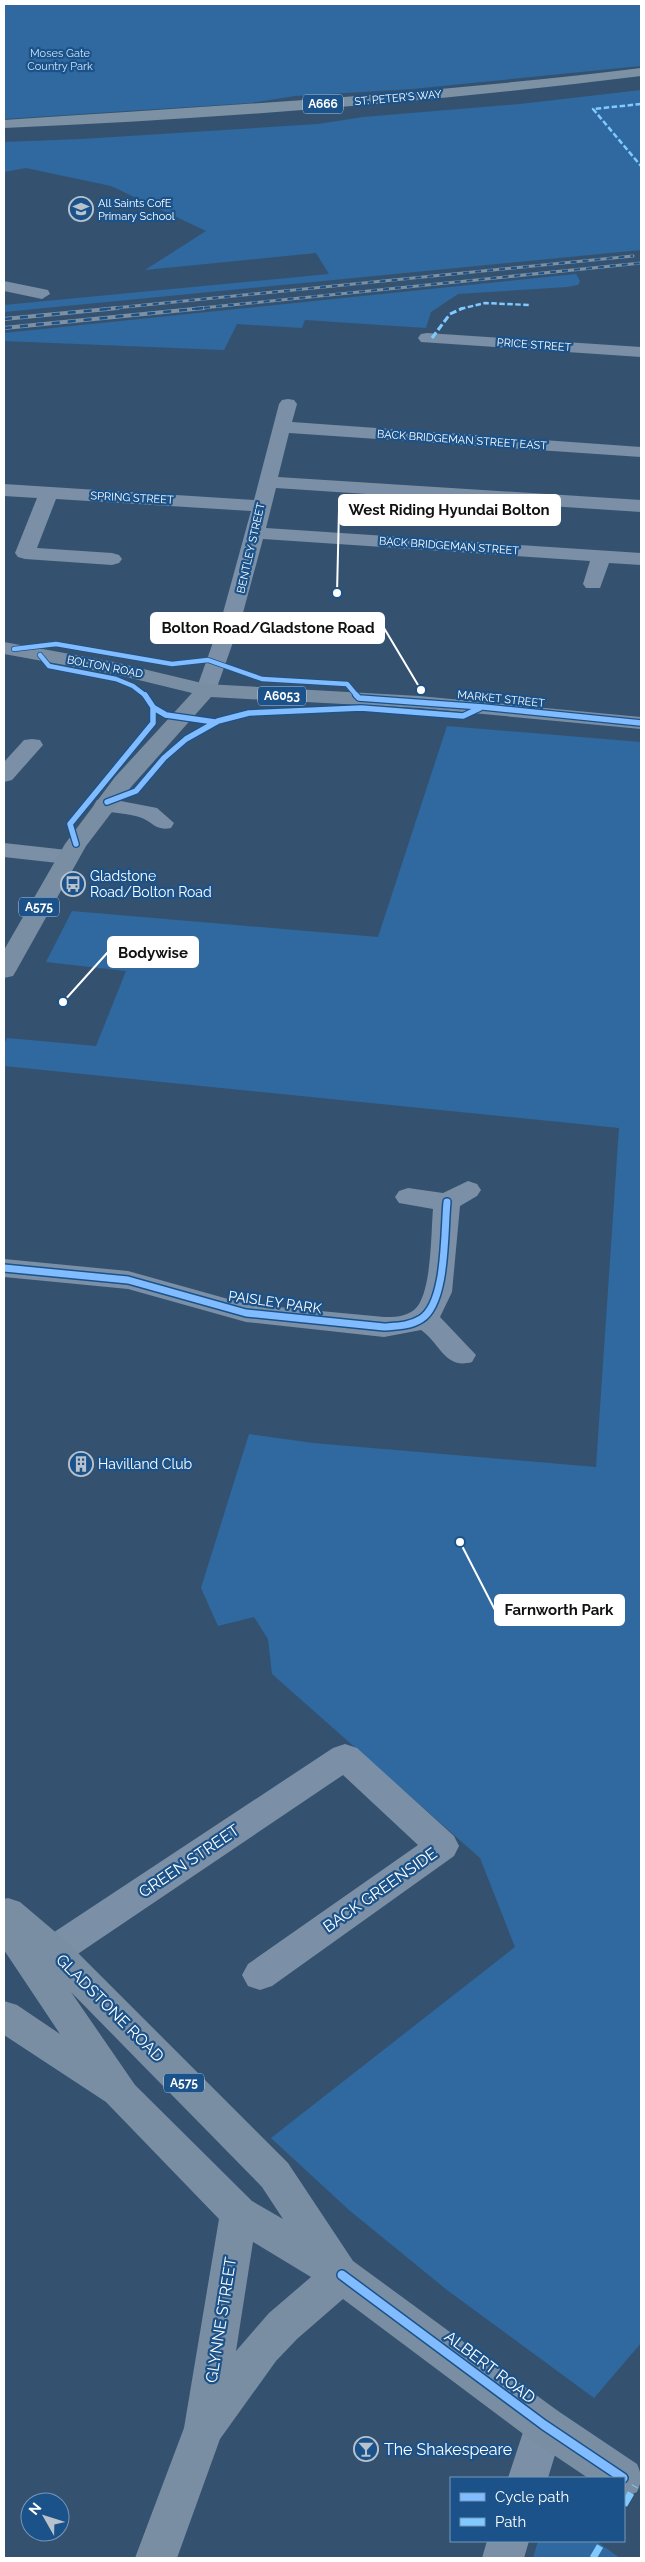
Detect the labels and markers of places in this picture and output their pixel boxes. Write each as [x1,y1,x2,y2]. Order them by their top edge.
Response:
school or university icon: All Saints CofE Primary School [68,196,94,222]
place label: All Saints CofE Primary School [98,197,175,223]
callout: West Riding Hyundai Bolton [339,495,560,525]
callout: Bolton Road/Gladstone Road [151,613,384,643]
place label: Gladstone Road/Bolton Road [90,868,212,900]
bus stop icon: Gladstone Road/Bolton Road [60,871,86,897]
callout: Bodywise [108,937,198,967]
building icon: Havilland Club [68,1451,94,1477]
place label: Havilland Club [98,1456,193,1472]
callout: Farnworth Park [495,1595,624,1625]
bar icon: The Shakespeare [353,2436,379,2462]
place label: The Shakespeare [384,2440,512,2459]

